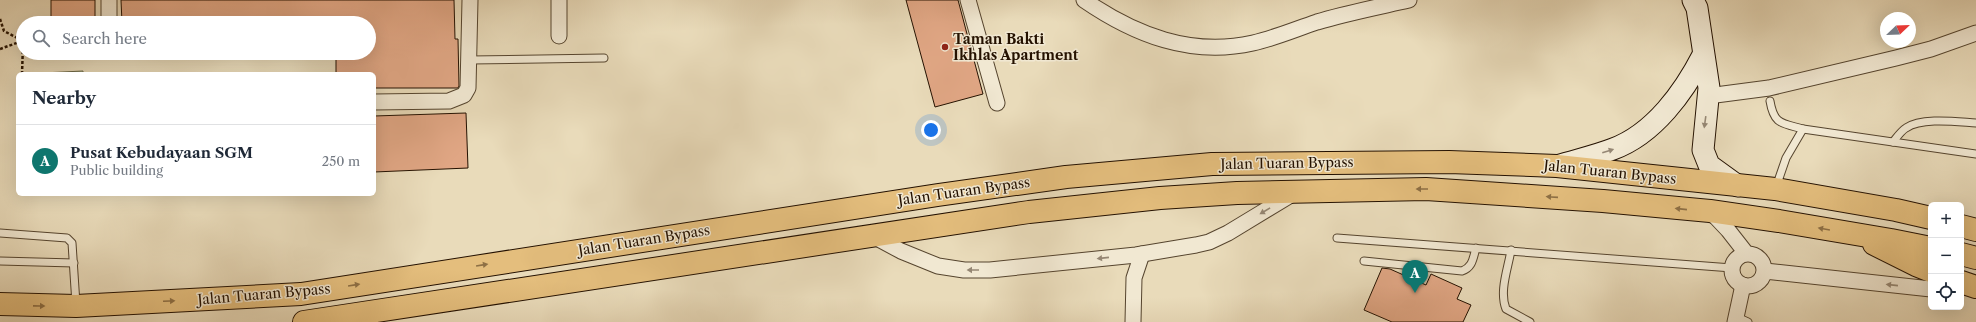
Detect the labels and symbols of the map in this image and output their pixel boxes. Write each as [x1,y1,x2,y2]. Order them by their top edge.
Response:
north arrow [1880,12,1916,48]
place label: Taman Bakti Ikhlas Apartment [953,30,1079,64]
marker: Taman Bakti Ikhlas Apartment [940,42,950,52]
one-way arrow [1702,116,1708,128]
your location [921,120,941,140]
one-way arrow [1602,148,1614,154]
street label: Jalan Tuaran Bypass [1218,153,1354,173]
street label: Jalan Tuaran Bypass [1541,156,1677,188]
street label: Jalan Tuaran Bypass [895,173,1031,209]
one-way arrow [1415,186,1428,192]
one-way arrow [1546,194,1558,201]
one-way arrow [1675,205,1687,212]
one-way arrow [1259,207,1271,214]
street label: Jalan Tuaran Bypass [575,221,711,260]
one-way arrow [1818,226,1830,232]
one-way arrow [1097,255,1109,261]
pin: A [1402,260,1428,293]
one-way arrow [476,262,488,268]
one-way arrow [966,267,979,273]
street label: Jalan Tuaran Bypass [195,279,331,309]
one-way arrow [348,282,360,288]
one-way arrow [1886,282,1898,289]
one-way arrow [163,298,175,305]
one-way arrow [33,302,45,309]

